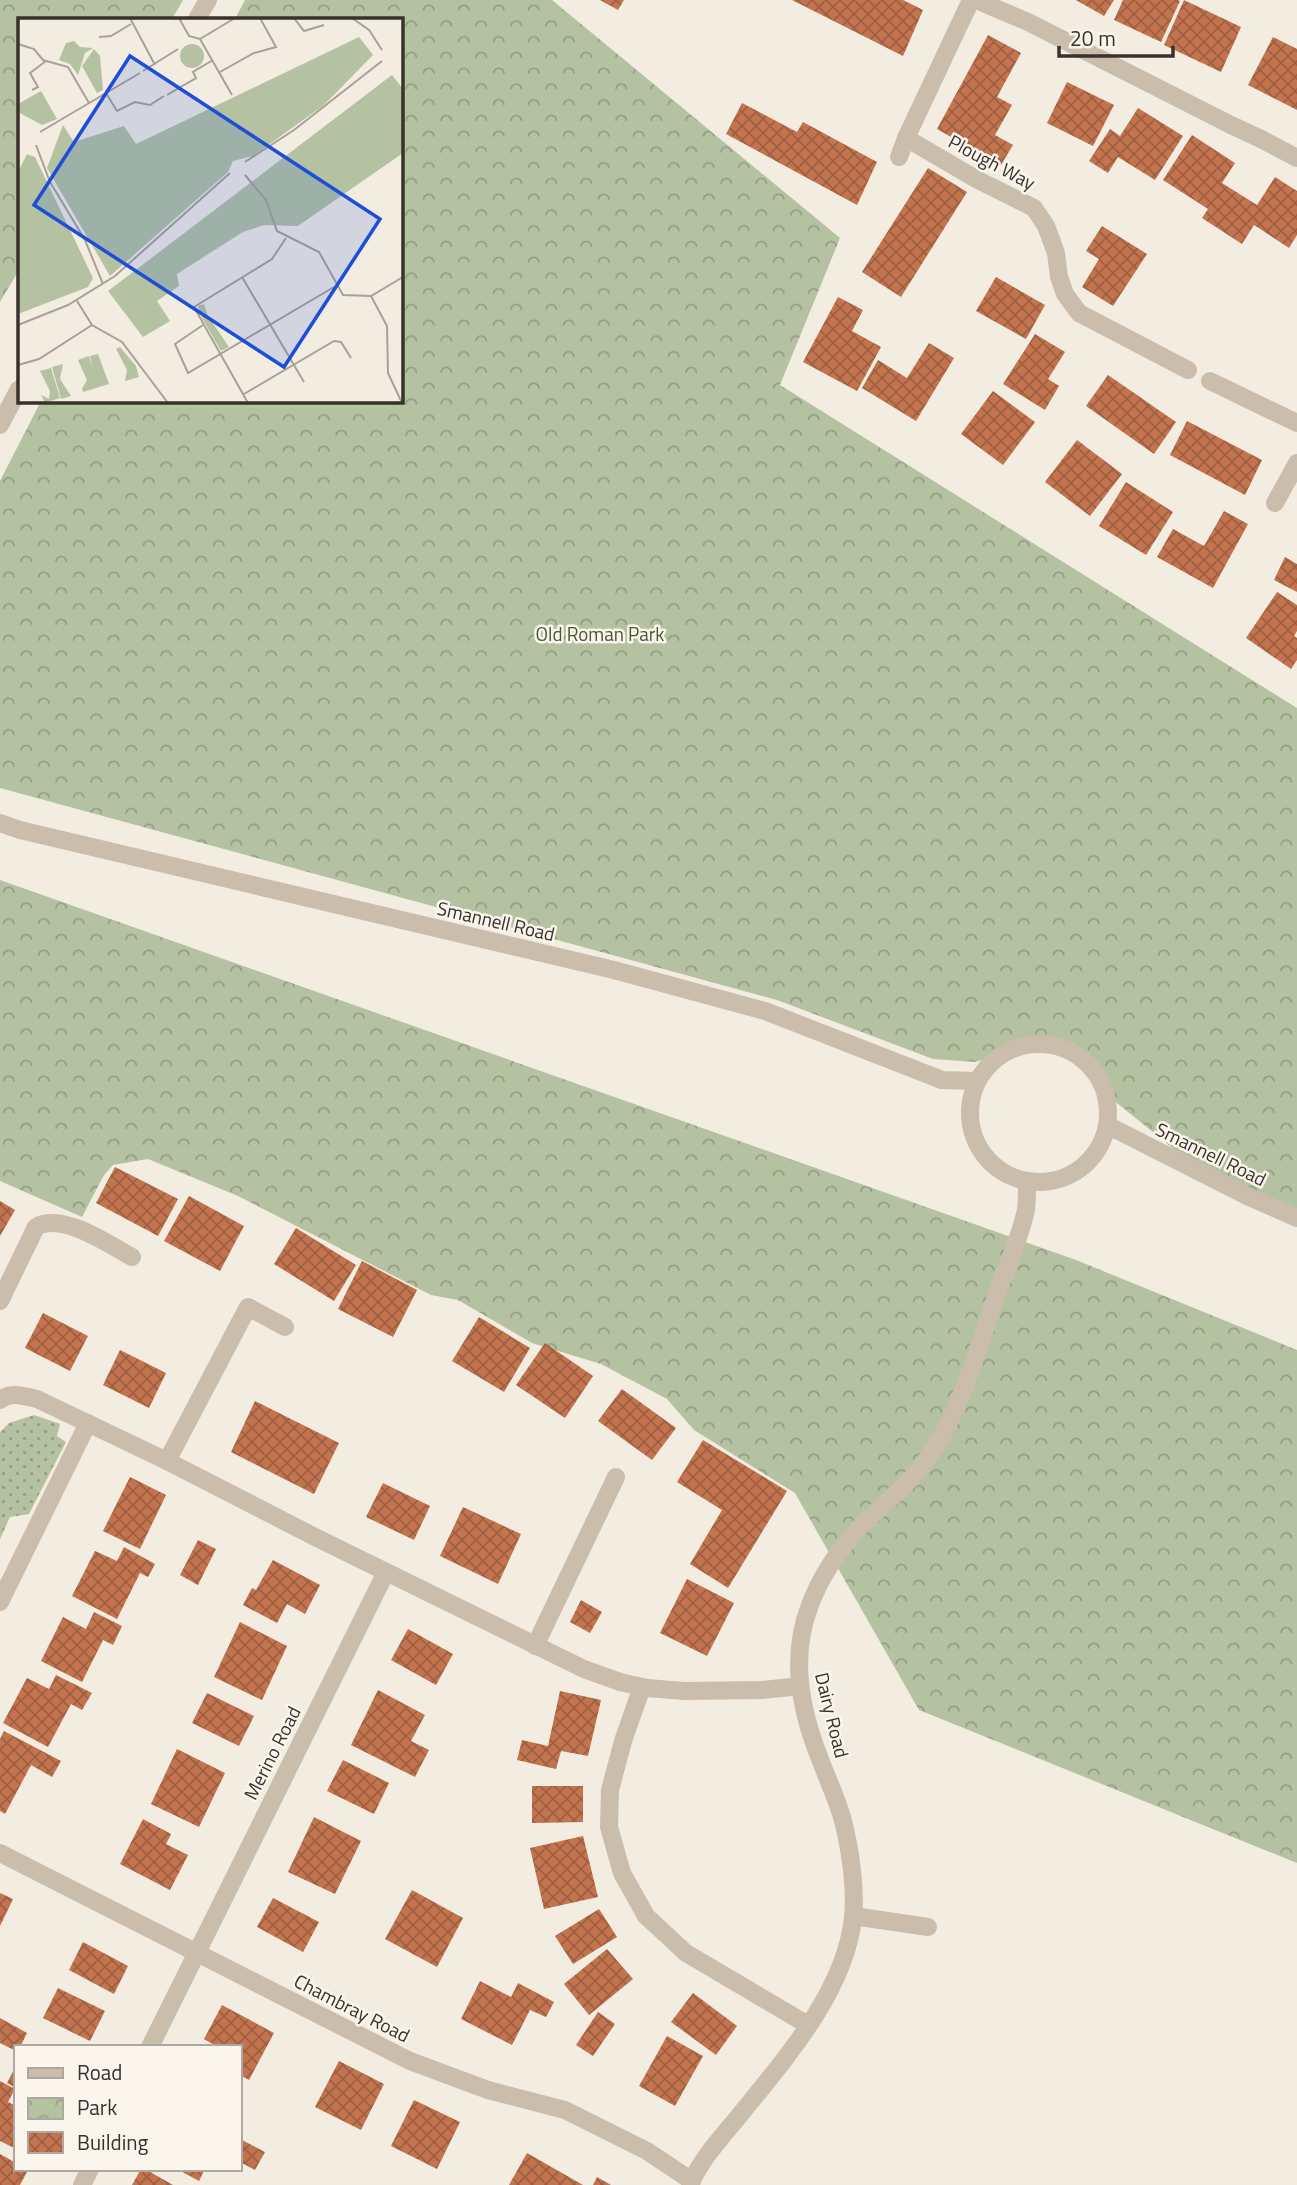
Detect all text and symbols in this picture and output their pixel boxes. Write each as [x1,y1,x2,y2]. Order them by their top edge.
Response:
scale bar [1059,14,1173,58]
inset map [18,18,402,402]
text: 20 m [1070,22,1116,54]
street label: Plough Way [943,126,1041,197]
park label: Old Roman Park [536,619,664,648]
street label: Smannell Road [434,893,558,948]
street label: Smannell Road [1151,1114,1271,1193]
street label: Dairy Road [808,1669,857,1761]
street label: Merino Road [236,1701,308,1805]
street label: Chambray Road [289,1966,415,2049]
legend [14,2045,242,2171]
text: Road [77,2056,122,2088]
text: Park [77,2091,117,2123]
text: Building [77,2126,149,2158]

